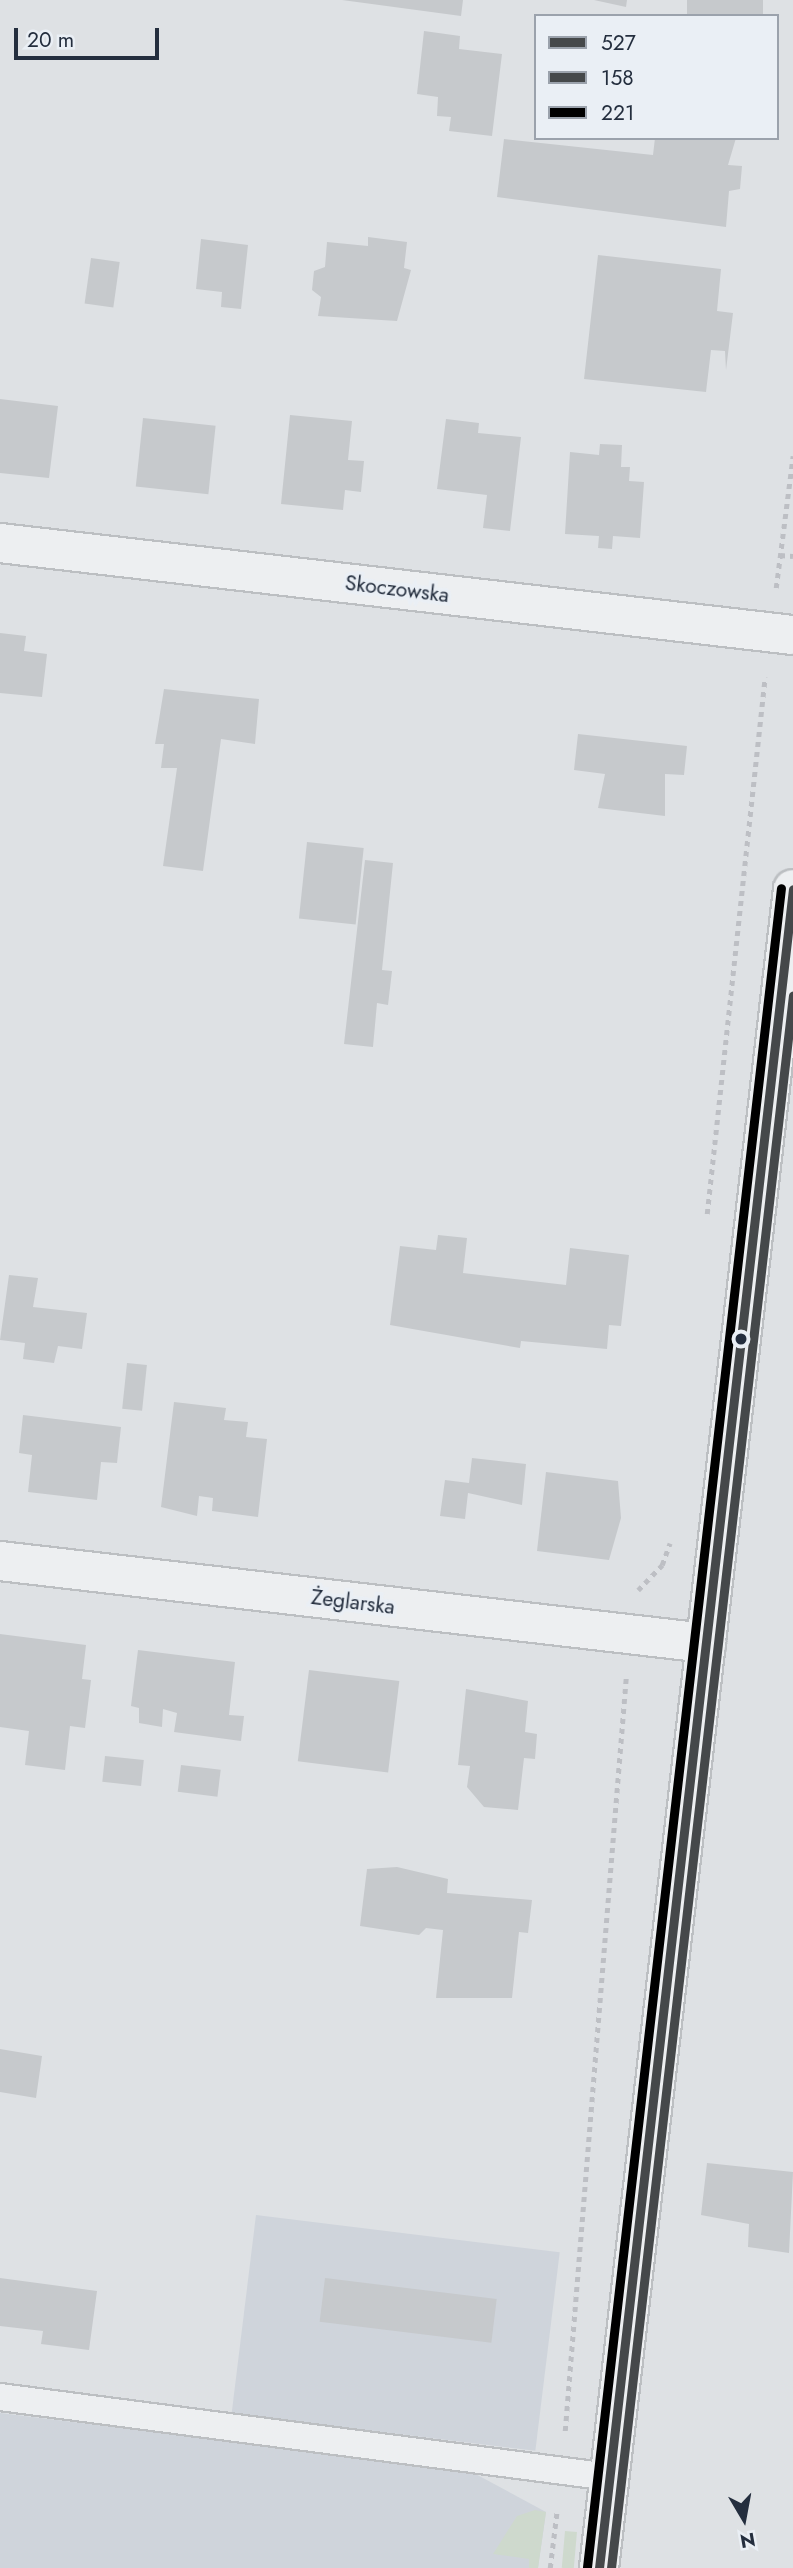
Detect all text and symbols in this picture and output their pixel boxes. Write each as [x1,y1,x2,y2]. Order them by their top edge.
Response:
scale bar [18,14,163,58]
legend [534,14,779,140]
text: 20 m [27,25,74,55]
text: 527 [601,28,636,58]
text: 158 [601,63,634,93]
text: 221 [601,98,634,128]
street label: Skoczowska [344,570,450,608]
unlabelled marker [734,1332,748,1346]
street label: Żeglarska [310,1584,396,1620]
north arrow [709,2484,779,2554]
text: N [738,2526,758,2555]

